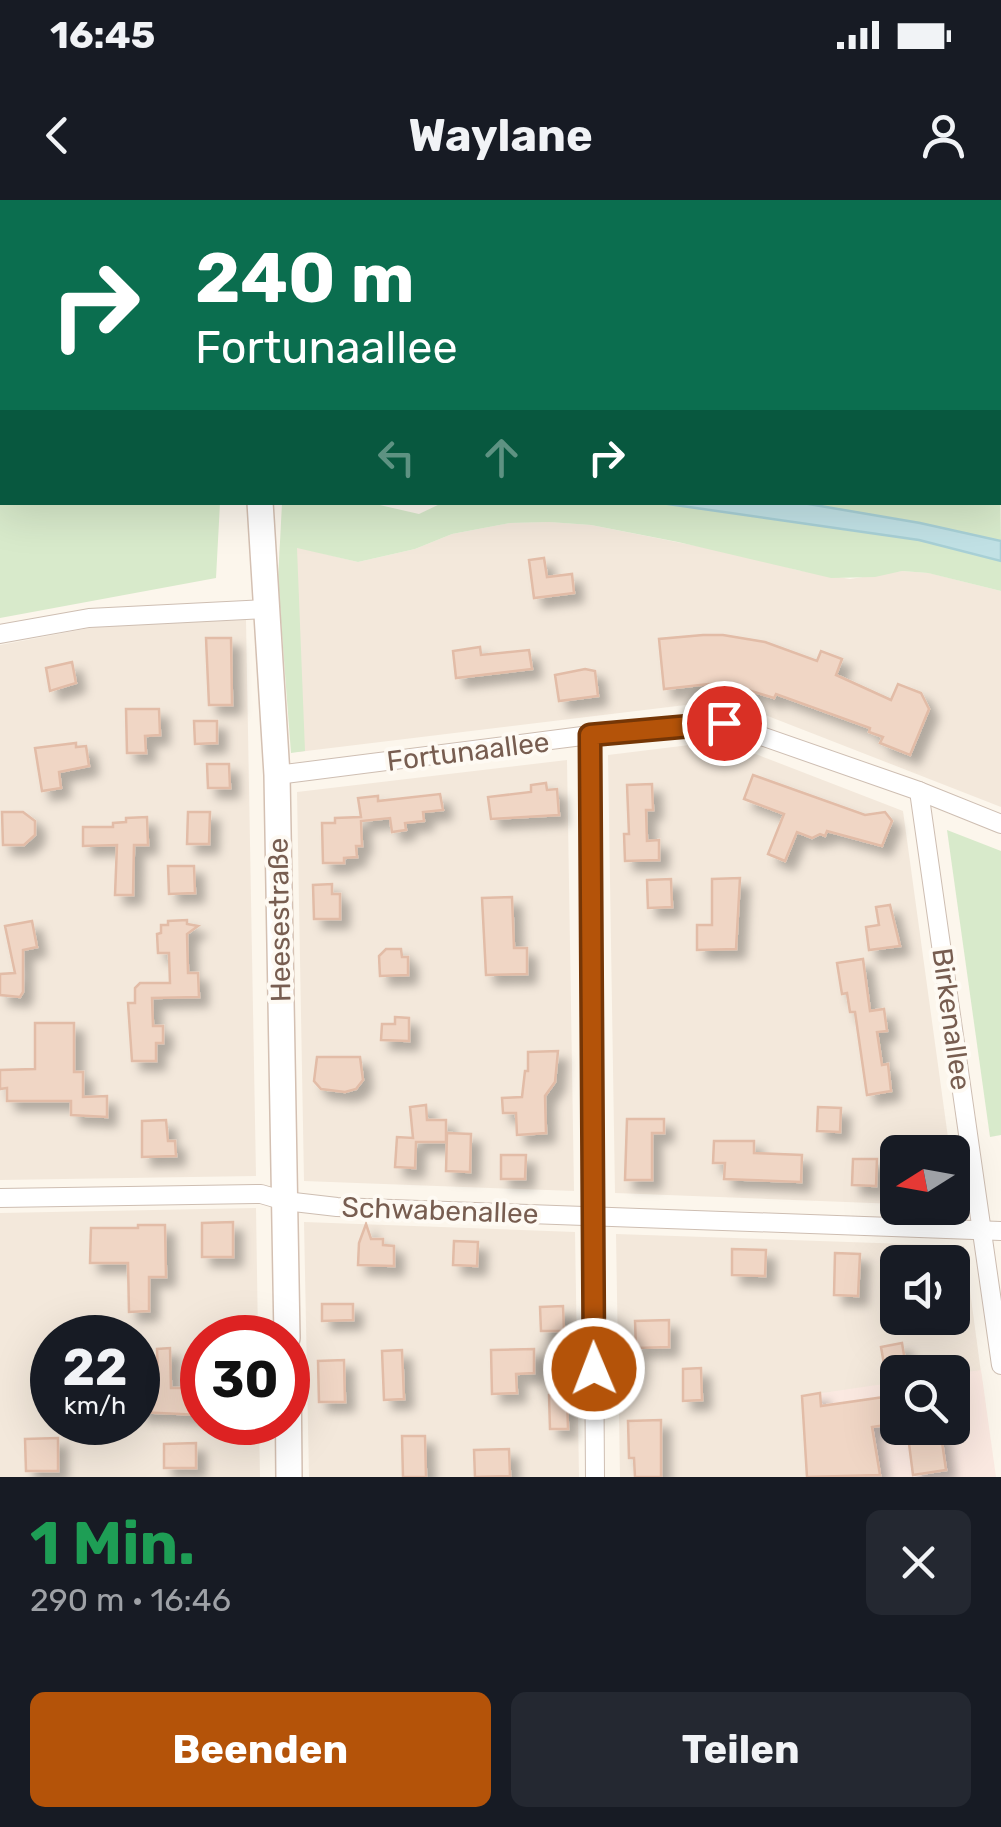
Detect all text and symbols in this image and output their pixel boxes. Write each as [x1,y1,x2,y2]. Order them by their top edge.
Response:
text: 16:45 [50,12,155,58]
icon: back [30,108,85,163]
icon: person [916,108,971,163]
text: Waylane [408,109,593,162]
text: 240 m [195,237,415,320]
icon: right [30,240,160,370]
text: Fortunaallee [195,321,458,374]
icon: left [369,430,424,485]
icon: ahead [474,430,529,485]
icon: right [579,430,634,485]
pin [682,681,767,766]
icon: arrive [697,696,752,751]
street label: Fortunaallee [385,725,551,778]
street label: Heesestraße [262,837,297,1003]
street label: Birkenallee [925,946,978,1092]
north arrow [880,1135,970,1225]
map controls [880,1135,970,1445]
street label: Schwabenallee [341,1191,539,1230]
button: sound [880,1245,970,1335]
speed limit sign: 30 [180,1315,310,1445]
position arrow [542,1317,646,1421]
text: 22 [63,1338,128,1398]
button: search [880,1355,970,1445]
text: km/h [64,1391,126,1420]
text: 1 Min. [30,1508,195,1579]
button: close [866,1510,971,1615]
text: 290 m · 16:46 [30,1581,231,1619]
button: Beenden [30,1692,491,1807]
button: Teilen [511,1692,971,1807]

